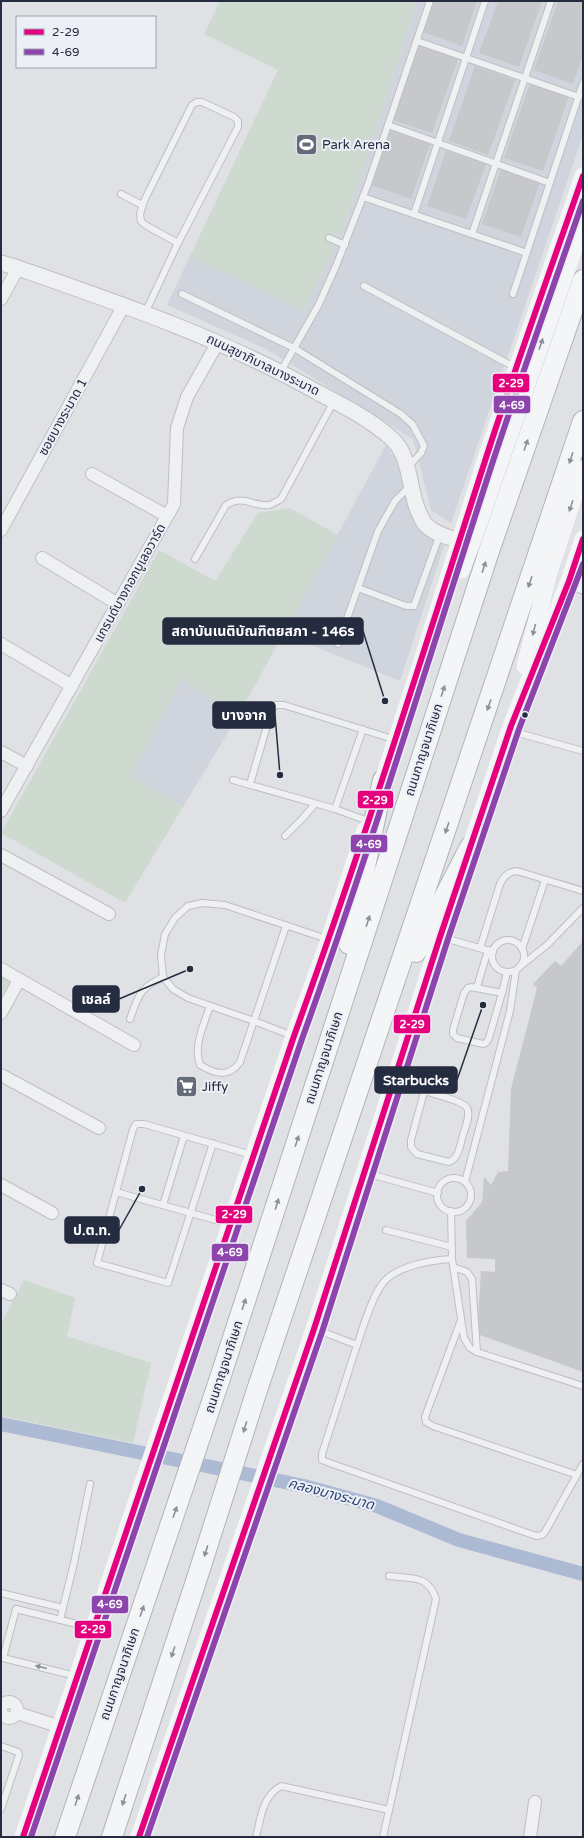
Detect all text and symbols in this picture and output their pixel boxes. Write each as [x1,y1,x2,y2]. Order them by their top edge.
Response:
legend [16,16,156,68]
text: 2-29 [52,25,80,39]
text: 4-69 [52,45,80,59]
sports icon: Park Arena [293,132,319,158]
place label: Park Arena [322,137,390,153]
street label: ถนนสุขาภิบาลบางระมาด [204,331,322,399]
one-way arrow [538,338,544,350]
line badge: 2-29 [492,373,530,393]
street label: ซอยบางระมาด 1 [35,375,91,459]
text: 2-29 [498,377,524,390]
line badge: 4-69 [493,395,531,414]
text: 4-69 [499,399,525,412]
one-way arrow [523,438,529,450]
one-way arrow [568,453,574,465]
one-way arrow [568,500,574,512]
street label: แกรนด์บางกอกบูเลอวาร์ด [91,521,169,645]
one-way arrow [481,561,487,573]
one-way arrow [527,576,533,588]
callout: สถาบันเนติบัณฑิตยสภา - 146ร [163,618,363,644]
text: สถาบันเนติบัณฑิตยสภา - 146ร [171,623,355,640]
one-way arrow [531,624,537,636]
one-way arrow [440,685,446,697]
one-way arrow [485,699,491,711]
callout: บางจาก [213,702,275,728]
street label: ถนนกาญจนาภิเษก [401,702,447,798]
text: บางจาก [221,707,267,724]
unlabelled marker [520,710,530,720]
line badge: 2-29 [357,790,394,809]
text: 2-29 [362,794,388,807]
one-way arrow [444,822,450,834]
line badge: 4-69 [350,834,388,853]
text: 4-69 [356,838,382,851]
one-way arrow [365,915,371,927]
callout: เชลล์ [73,986,119,1012]
text: เชลล์ [81,991,111,1008]
street label: ถนนกาญจนาภิเษก [301,1010,347,1106]
line badge: 2-29 [393,1014,431,1034]
text: 2-29 [399,1018,425,1031]
callout: Starbucks [375,1067,457,1093]
text: Starbucks [383,1072,449,1089]
supermarket icon: Jiffy [173,1074,199,1100]
place label: Jiffy [202,1079,228,1095]
one-way arrow [294,1135,300,1147]
one-way arrow [274,1197,280,1209]
line badge: 2-29 [215,1205,253,1224]
text: 2-29 [221,1208,247,1221]
callout: ป.ต.ท. [65,1217,119,1243]
text: ป.ต.ท. [73,1222,111,1239]
line badge: 4-69 [211,1243,249,1262]
text: 4-69 [217,1246,243,1259]
one-way arrow [242,1298,248,1310]
street label: ถนนกาญจนาภิเษก [201,1319,247,1415]
one-way arrow [242,1422,248,1434]
water label: คลองบางระมาด [286,1474,376,1514]
one-way arrow [172,1505,178,1517]
one-way arrow [203,1546,209,1558]
line badge: 4-69 [91,1595,129,1614]
text: 4-69 [97,1598,123,1611]
one-way arrow [139,1604,145,1616]
line badge: 2-29 [74,1620,112,1639]
text: 2-29 [80,1623,106,1636]
street label: ถนนกาญจนาภิเษก [97,1626,143,1722]
one-way arrow [170,1646,176,1658]
one-way arrow [34,1664,46,1670]
one-way arrow [74,1794,80,1806]
one-way arrow [121,1795,127,1807]

